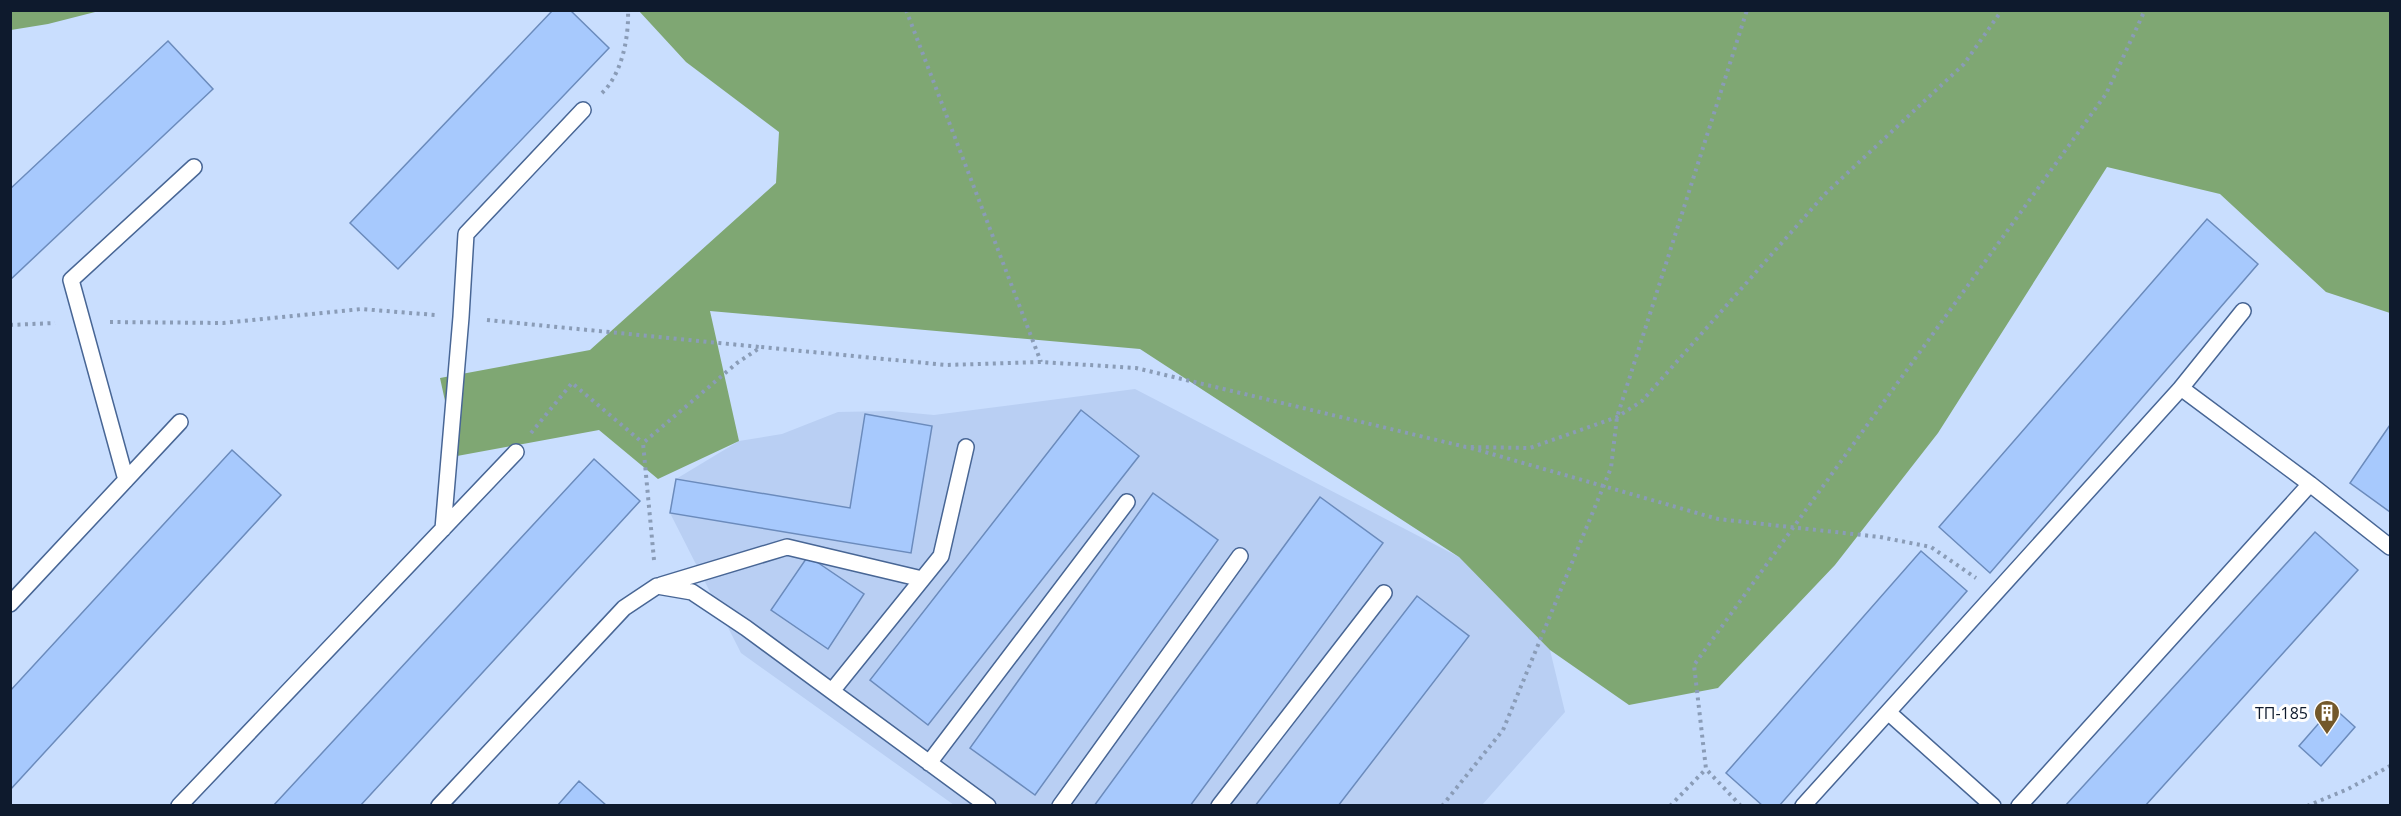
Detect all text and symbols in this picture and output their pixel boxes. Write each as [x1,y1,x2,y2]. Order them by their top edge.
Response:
building icon: ТП-185 [2312,698,2342,736]
place label: ТП-185 [2255,702,2308,724]

